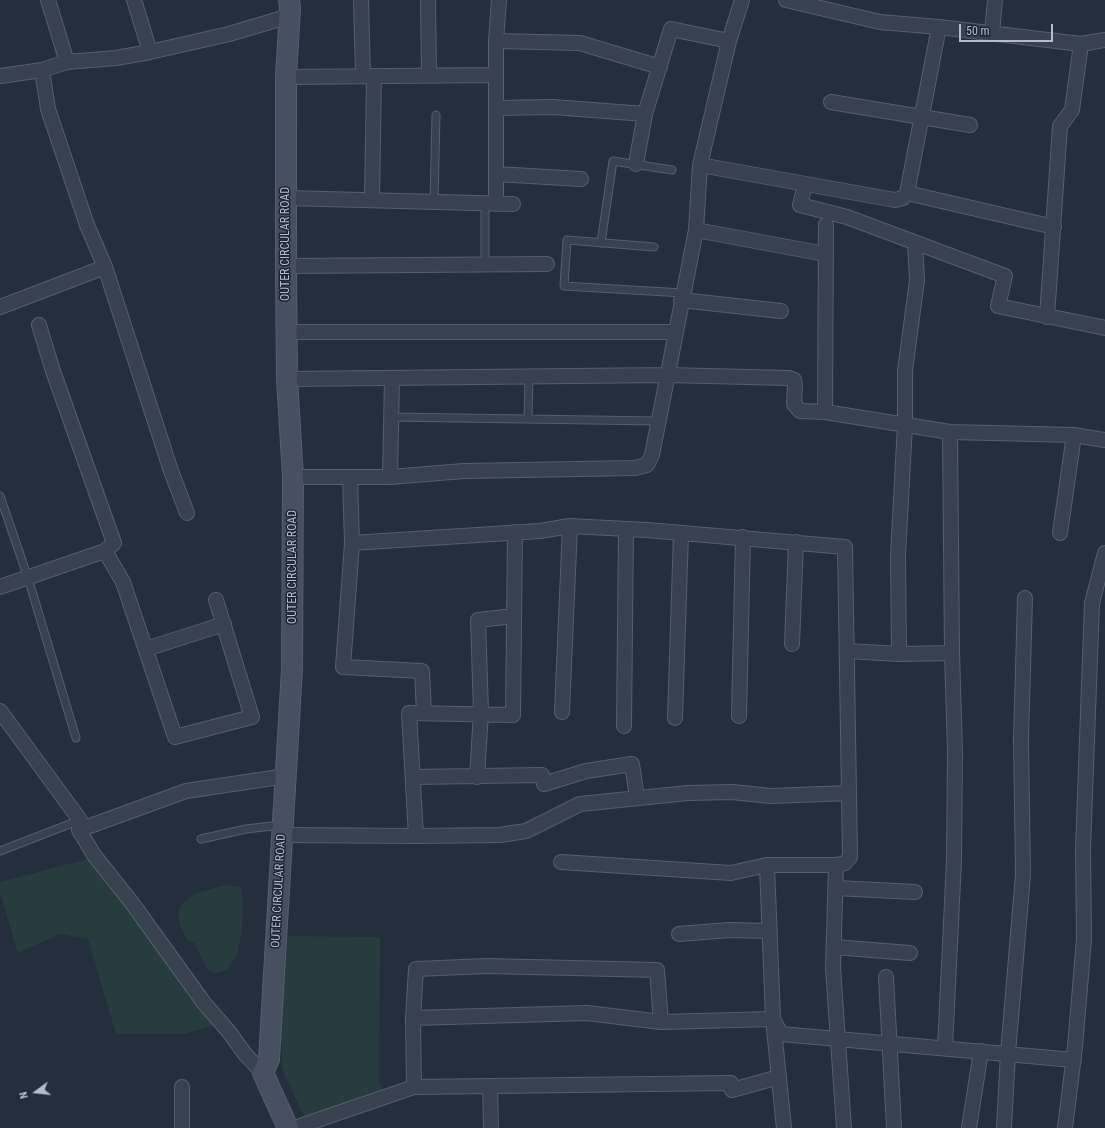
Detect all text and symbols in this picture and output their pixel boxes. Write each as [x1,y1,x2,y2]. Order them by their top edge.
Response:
scale bar [961,16,1055,42]
text: 50 m [966,24,990,38]
street label: OUTER CIRCULAR ROAD [279,187,293,301]
street label: OUTER CIRCULAR ROAD [286,510,300,624]
street label: OUTER CIRCULAR ROAD [269,834,289,948]
north arrow [16,1072,56,1112]
text: N [17,1090,31,1100]

